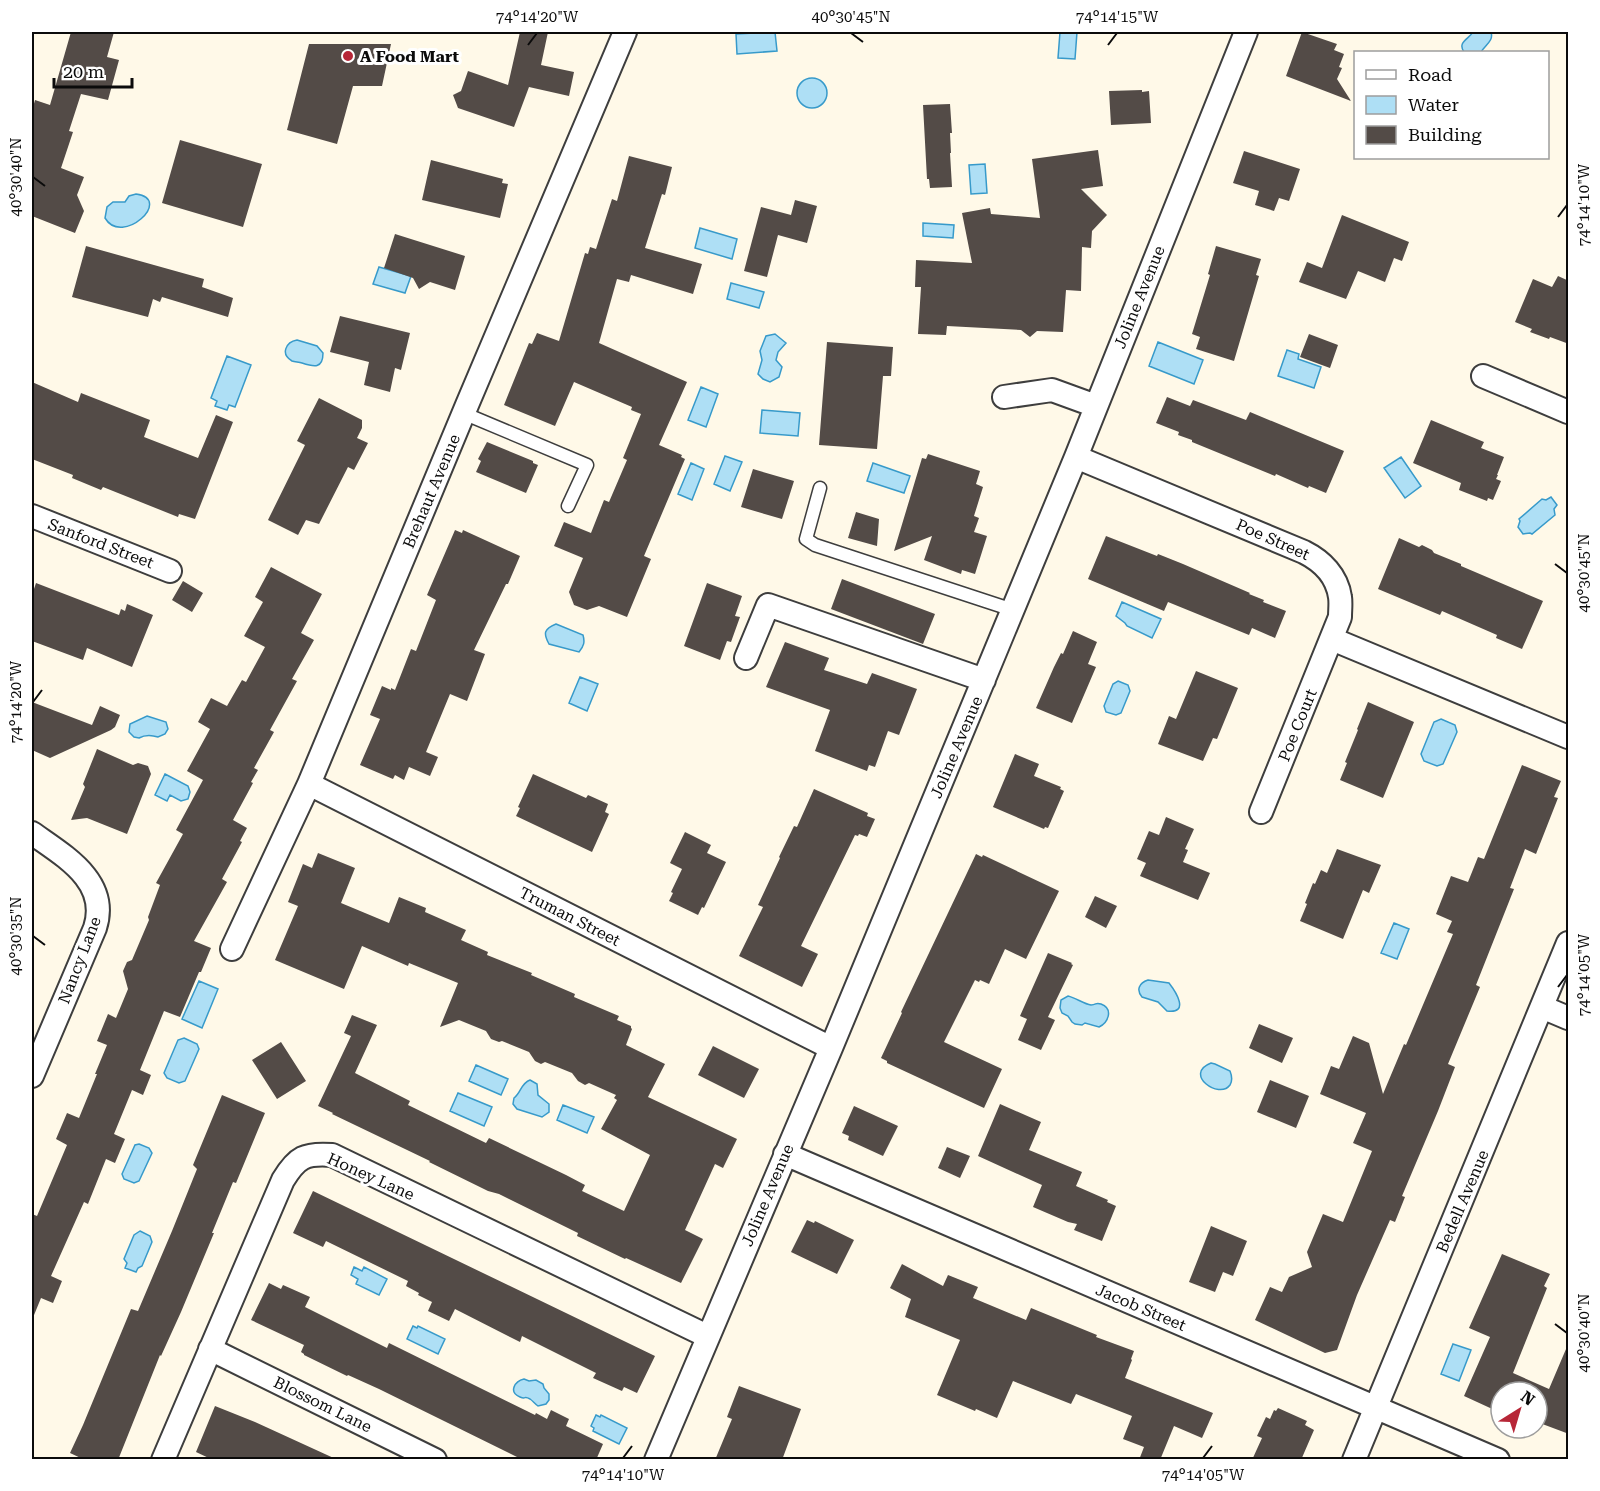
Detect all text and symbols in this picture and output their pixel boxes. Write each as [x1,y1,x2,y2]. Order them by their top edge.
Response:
text: 74°14'20"W [496,8,579,26]
text: 40°30'45"N [811,8,891,26]
text: 74°14'15"W [1076,8,1159,26]
place label: A Food Mart [360,47,459,66]
marker: A Food Mart [341,49,355,63]
scale bar [54,51,132,89]
legend [1354,51,1549,159]
text: 20 m [63,61,104,82]
text: Road [1408,64,1453,85]
text: Water [1408,94,1459,115]
text: Building [1408,124,1482,145]
text: 40°30'40"N [7,137,25,217]
text: 74°14'10"W [1575,163,1593,246]
street label: Joline Avenue [1110,243,1169,351]
street label: Brehaut Avenue [399,431,464,551]
street label: Sanford Street [45,515,156,572]
street label: Poe Street [1233,515,1313,564]
text: 40°30'45"N [1575,533,1593,613]
text: 74°14'20"W [7,660,25,743]
street label: Poe Court [1274,686,1321,764]
street label: Joline Avenue [926,693,987,801]
street label: Truman Street [516,883,623,950]
text: 40°30'35"N [7,896,25,976]
street label: Nancy Lane [54,914,105,1006]
text: 74°14'05"W [1575,933,1593,1016]
street label: Joline Avenue [737,1141,798,1249]
street label: Bedell Avenue [1432,1147,1493,1255]
street label: Honey Lane [324,1149,417,1204]
street label: Jacob Street [1093,1280,1189,1335]
text: 40°30'40"N [1575,1293,1593,1373]
street label: Blossom Lane [271,1372,375,1436]
north arrow [1489,1380,1549,1440]
text: N [1517,1387,1538,1410]
text: 74°14'10"W [582,1466,665,1484]
text: 74°14'05"W [1162,1466,1245,1484]

